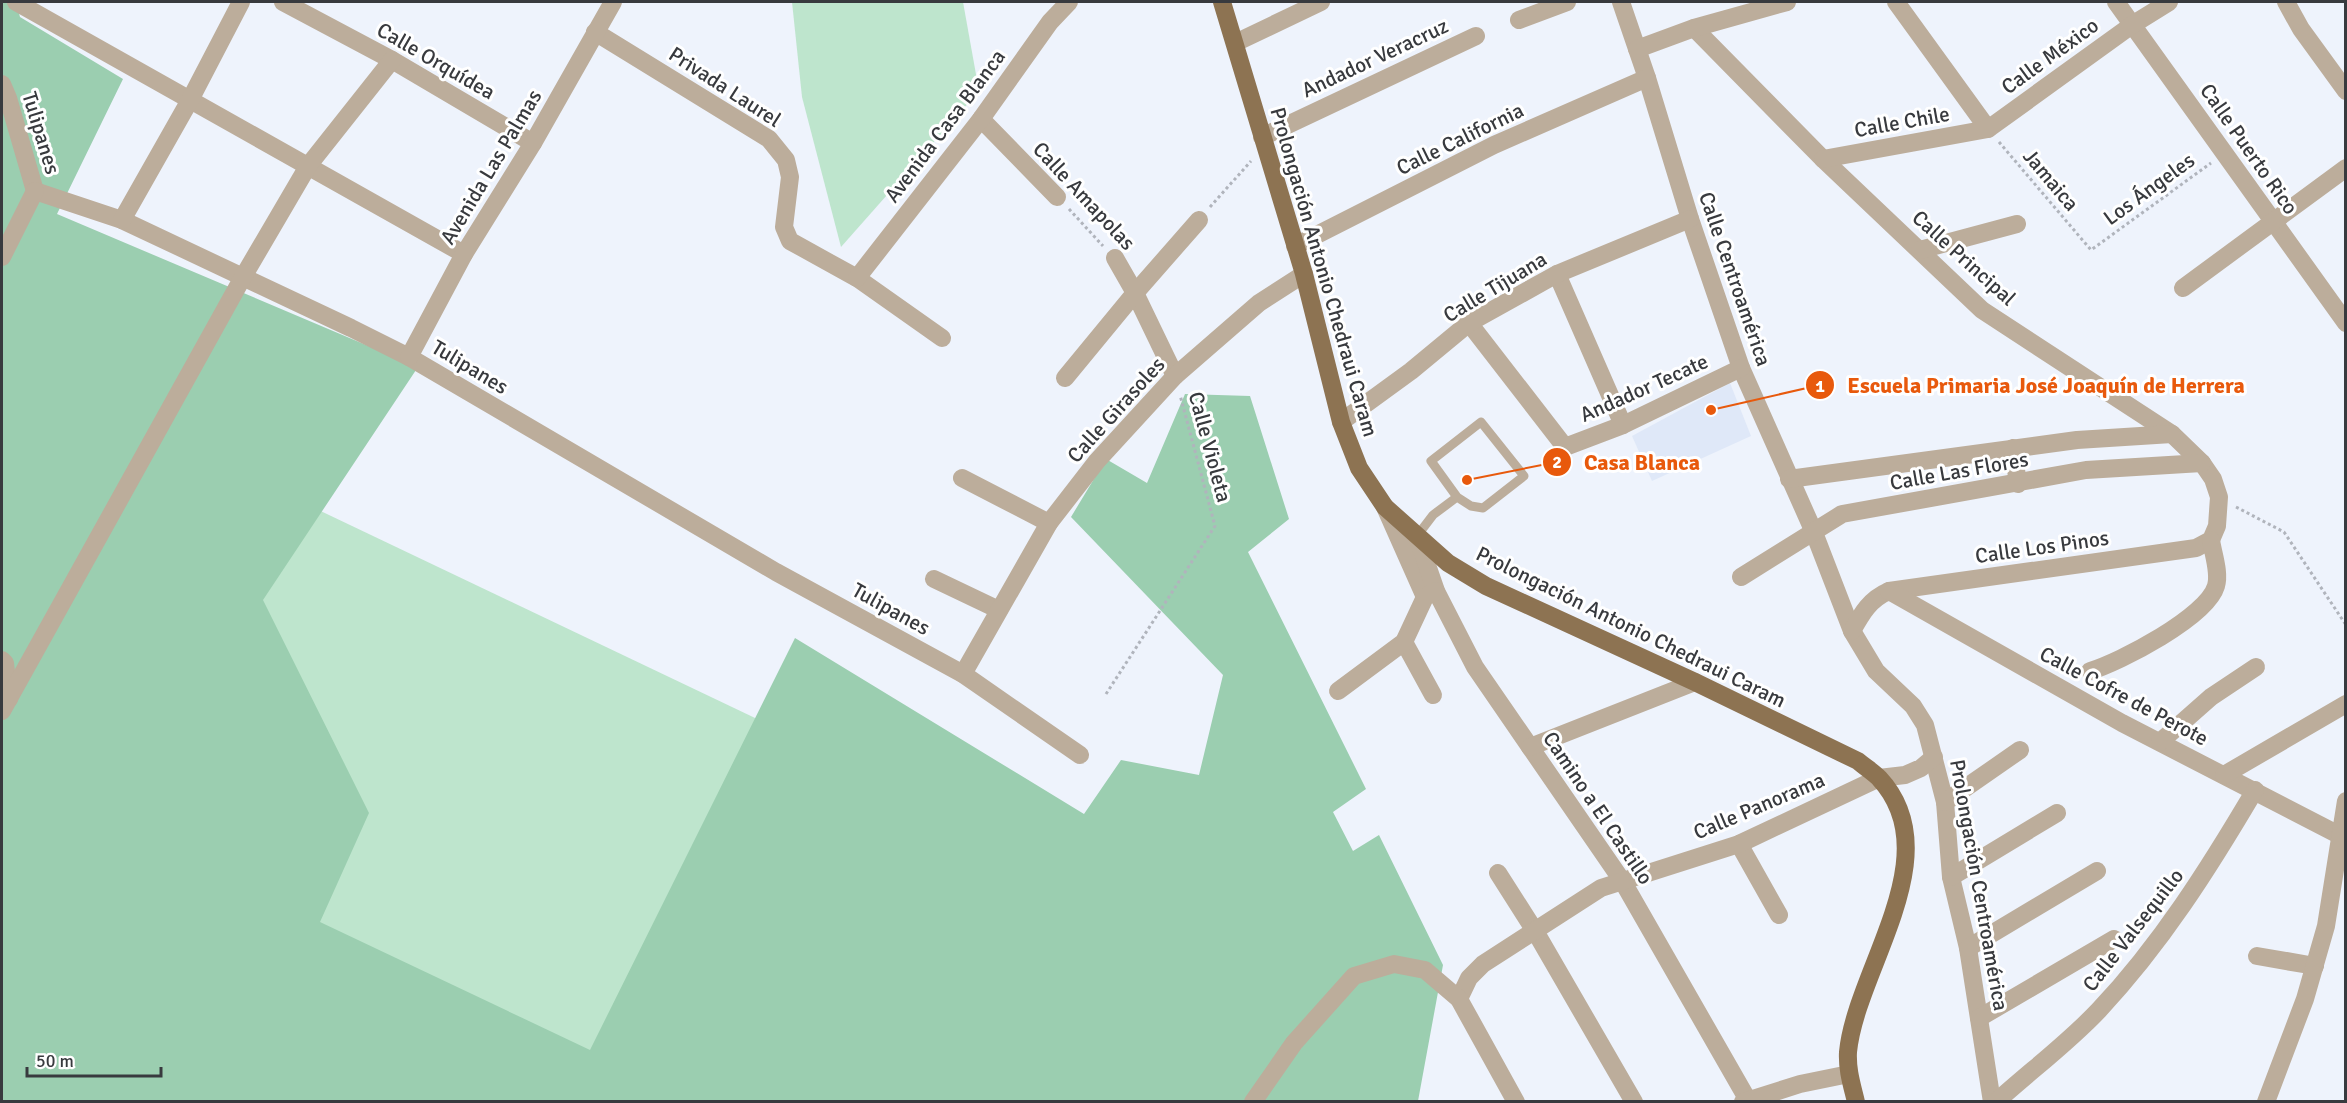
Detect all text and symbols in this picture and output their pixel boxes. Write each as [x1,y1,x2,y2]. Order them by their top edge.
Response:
street label: Calle México [1996,12,2104,100]
street label: Andador Veracruz [1298,13,1452,103]
street label: Calle Orquídea [372,17,500,105]
street label: Privada Laurel [664,41,786,133]
street label: Avenida Casa Blanca [879,44,1011,208]
street label: Calle Puerto Rico [2194,79,2304,219]
street label: Avenida Las Palmas [435,85,547,249]
street label: Tulipanes [16,89,66,177]
street label: Calle California [1392,97,1528,181]
street label: Calle Chile [1852,101,1952,143]
street label: Prolongación Antonio Chedraui Caram [1264,104,1384,440]
street label: Calle Amapolas [1027,136,1141,256]
street label: Jamaica [2018,144,2084,216]
street label: Los Ángeles [2098,147,2200,231]
street label: Calle Centroamérica [1693,188,1777,370]
street label: Calle Principal [1907,205,2021,311]
street label: Calle Tijuana [1438,246,1552,328]
street label: Tulipanes [427,334,513,400]
street label: Andador Tecate [1576,348,1712,428]
street label: Calle Girasoles [1062,352,1170,468]
callout: Escuela Primaria José Joaquín de Herrera [1805,365,2256,405]
text: Escuela Primaria José Joaquín de Herrera [1847,372,2245,399]
text: 1 [1815,375,1825,397]
street label: Calle Violeta [1183,389,1237,505]
callout: Casa Blanca [1542,442,1712,482]
street label: Calle Las Flores [1888,446,2030,496]
text: Casa Blanca [1584,449,1700,476]
text: 2 [1552,451,1562,473]
street label: Calle Los Pinos [1974,525,2110,569]
street label: Prolongación Antonio Chedraui Caram [1472,540,1790,714]
street label: Tulipanes [848,577,934,641]
street label: Calle Cofre de Perote [2035,641,2213,751]
street label: Camino a El Castillo [1537,727,1659,889]
street label: Prolongación Centroamérica [1944,757,2014,1013]
street label: Calle Panorama [1689,767,1829,845]
street label: Calle Valsequillo [2077,863,2189,997]
scale bar [27,1040,160,1078]
text: 50 m [36,1050,74,1072]

